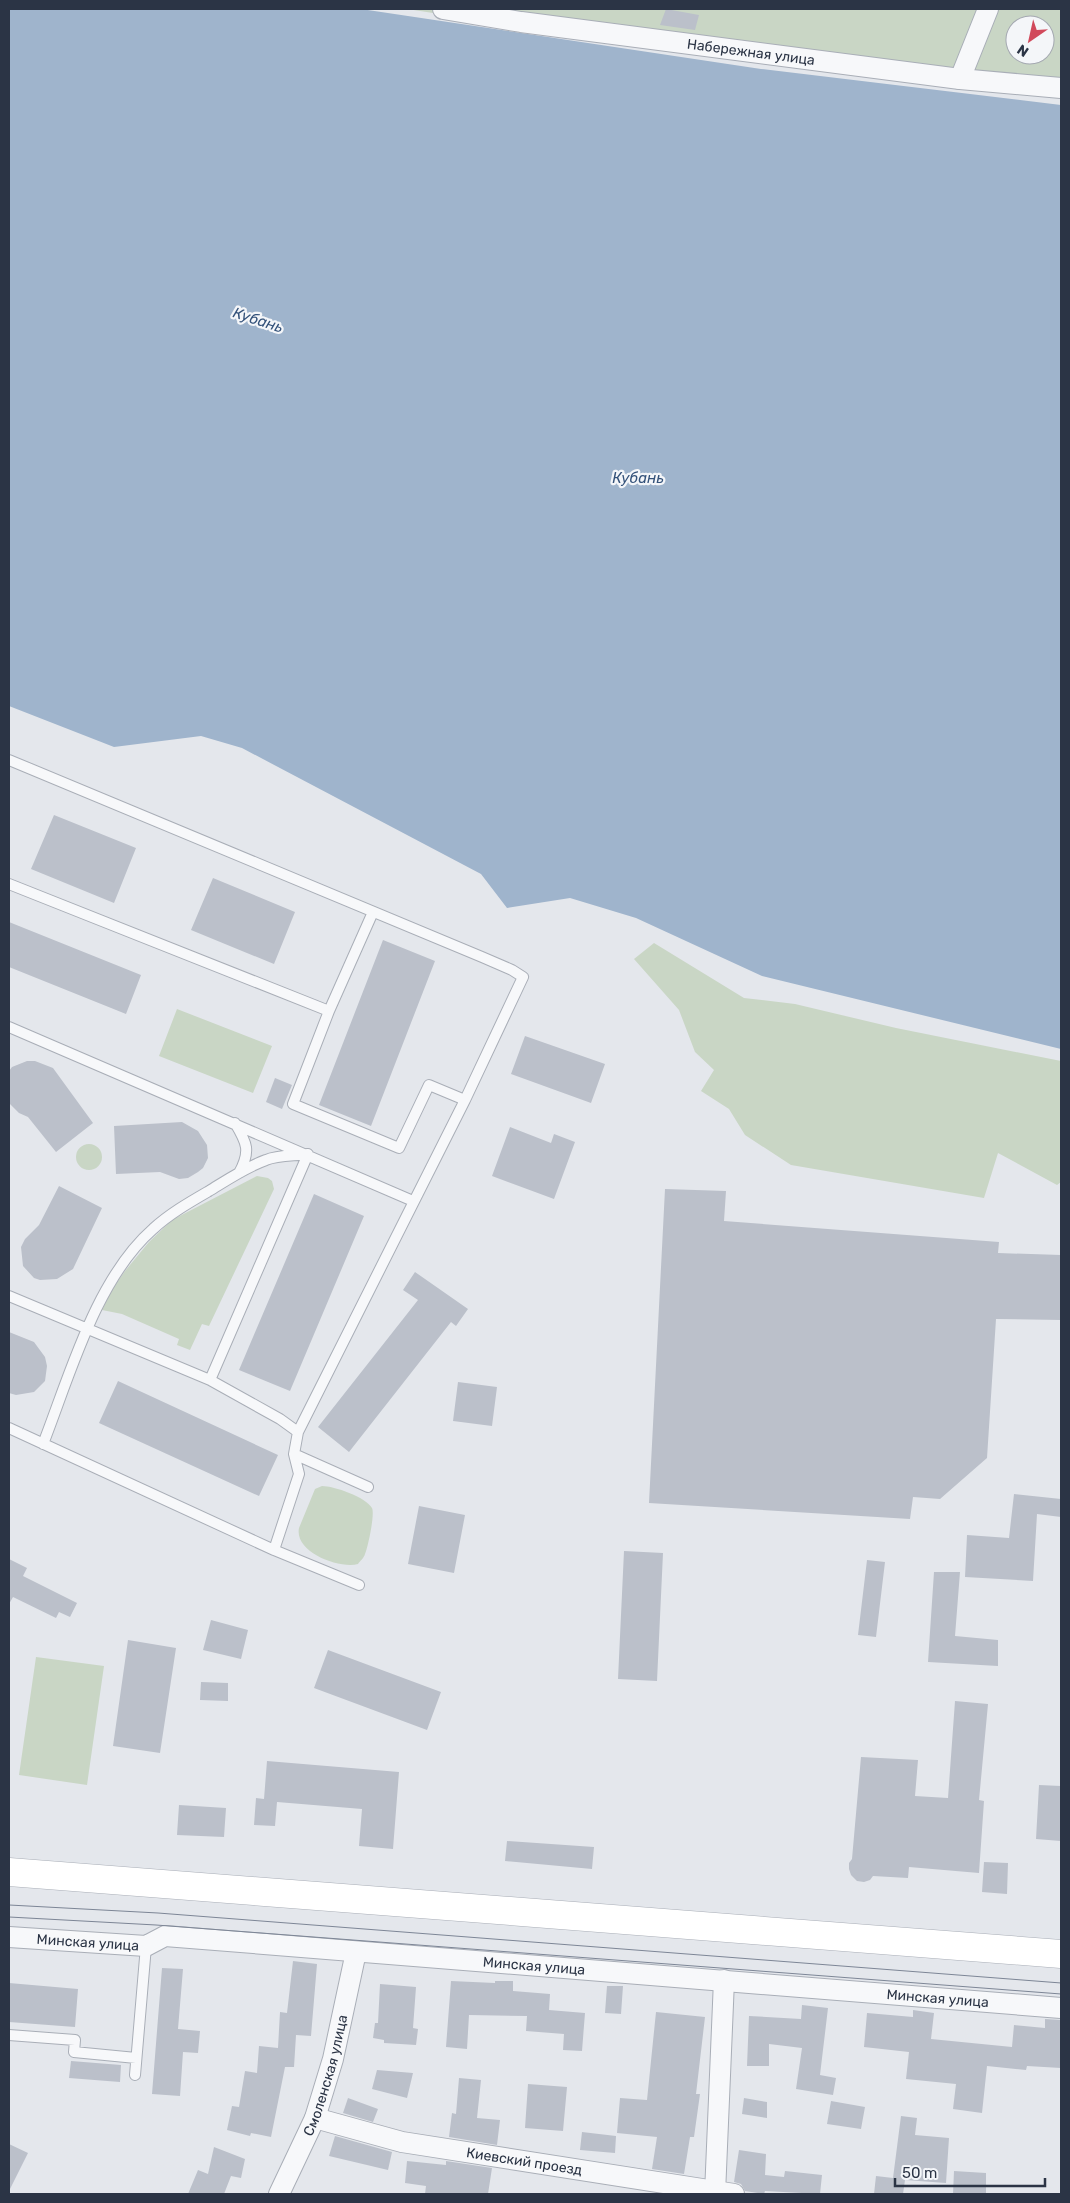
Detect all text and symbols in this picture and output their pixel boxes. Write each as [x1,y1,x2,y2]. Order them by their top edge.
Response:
north arrow [1005,15,1055,65]
street label: Набережная улица [686,36,816,69]
text: N [1014,40,1032,60]
water label: Кубань [231,303,286,337]
water label: Кубань [612,469,664,487]
street label: Минская улица [36,1931,140,1955]
street label: Минская улица [482,1954,586,1979]
street label: Минская улица [886,1986,989,2011]
street label: Смоленская улица [300,2013,351,2139]
street label: Киевский проезд [465,2144,583,2179]
scale bar [895,2156,1045,2188]
text: 50 m [902,2164,937,2182]

